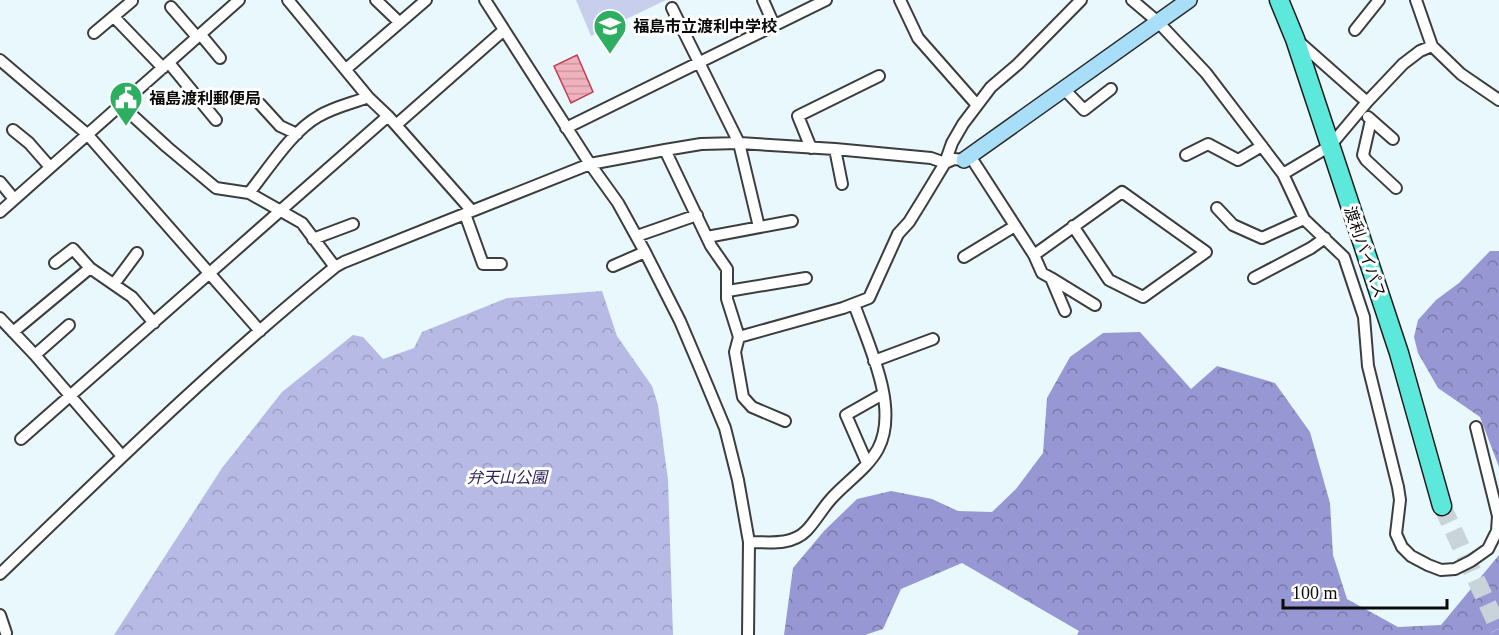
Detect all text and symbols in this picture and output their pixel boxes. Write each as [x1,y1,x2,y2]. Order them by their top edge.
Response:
school or university icon: 福島市立渡利中学校 [592,8,628,55]
place label: 福島市立渡利中学校 [633,18,777,35]
public building icon: 福島渡利郵便局 [108,80,144,127]
place label: 福島渡利郵便局 [149,90,261,107]
street label: 渡利バイパス [1341,204,1389,300]
park label: 弁天山公園 [467,469,549,486]
scale bar [1283,572,1446,610]
text: 100 m [1292,583,1338,603]

